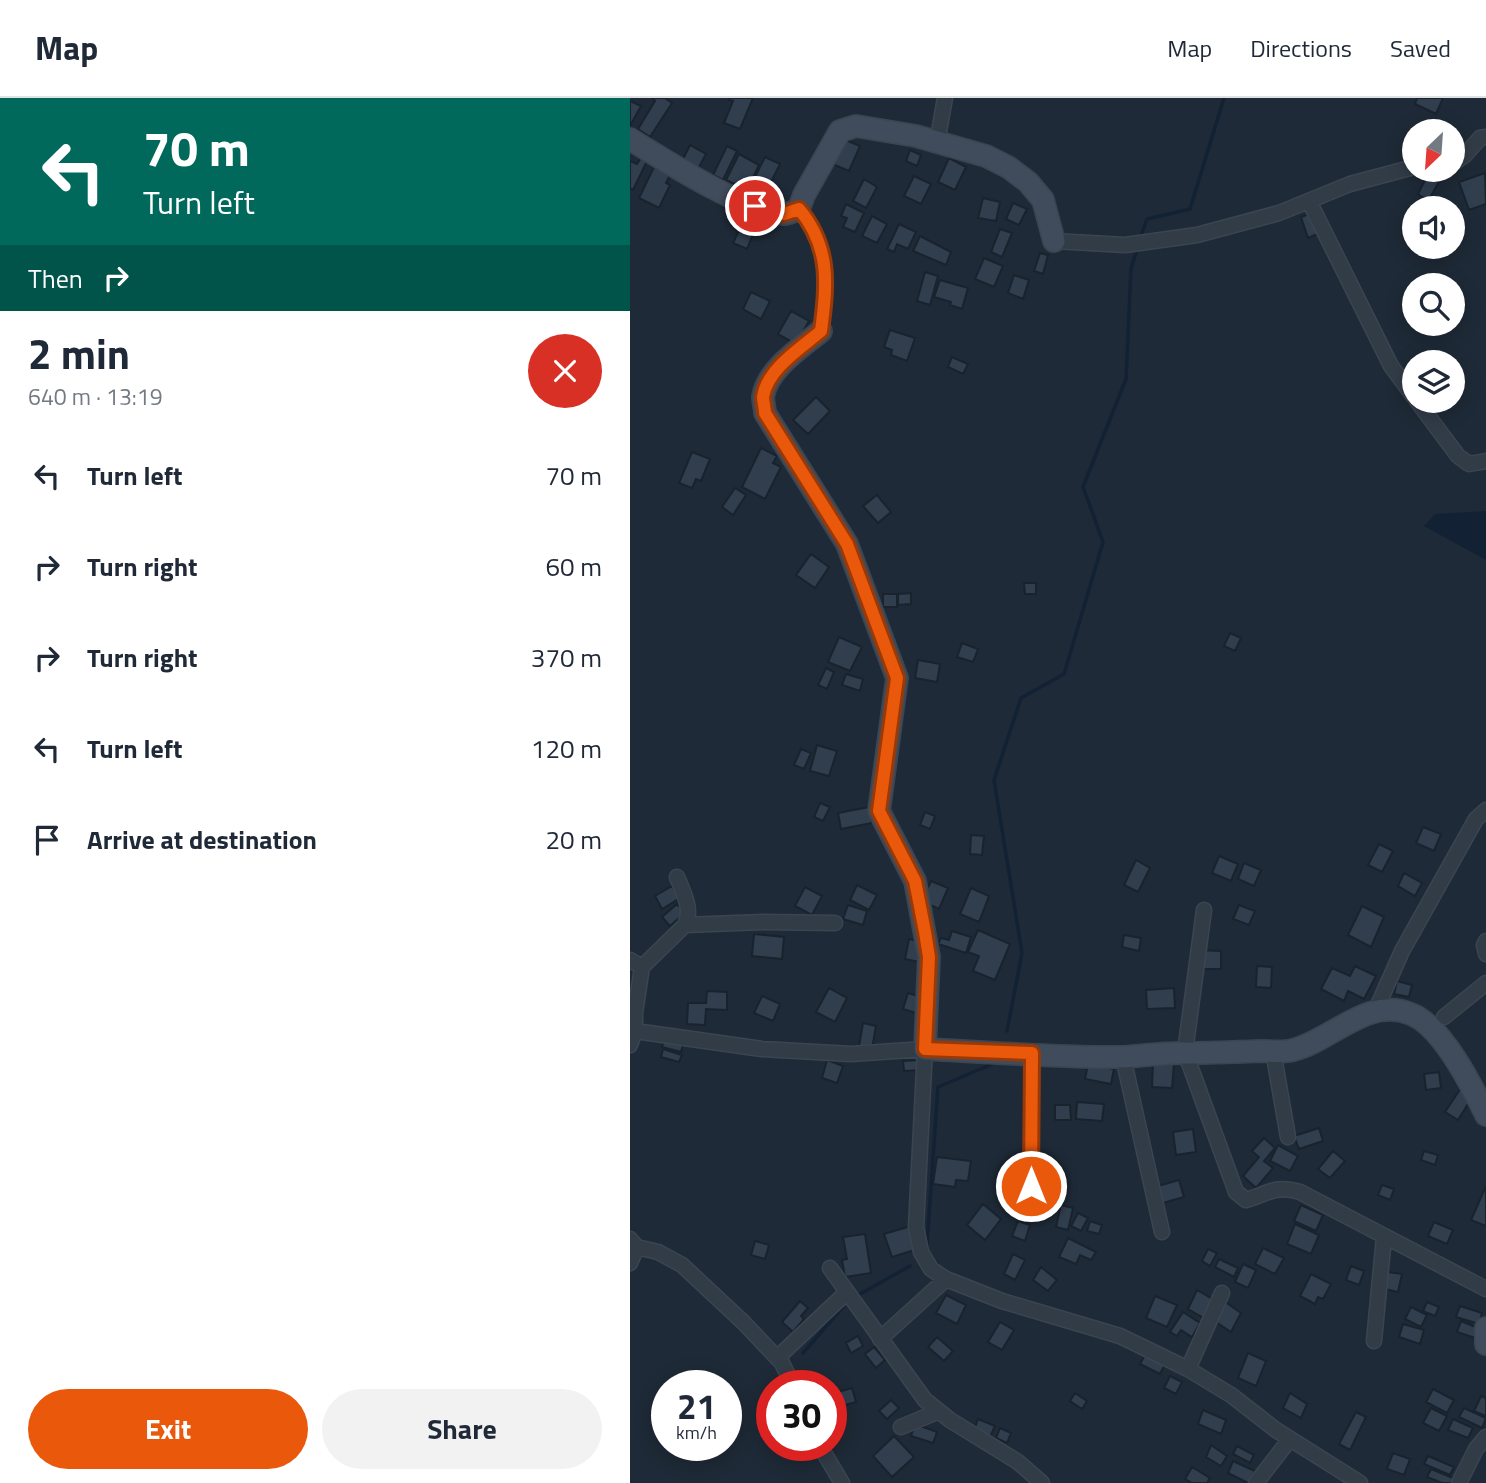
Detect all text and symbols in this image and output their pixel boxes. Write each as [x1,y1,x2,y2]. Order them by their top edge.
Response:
text: Map [35,23,98,73]
text: Map [1167,30,1212,66]
text: Directions [1250,30,1352,66]
text: Saved [1390,30,1451,66]
text: 70 m [143,110,250,185]
north arrow [1402,119,1465,182]
map controls [1402,119,1465,413]
icon: left [28,126,119,217]
pin [725,176,785,236]
text: Turn left [143,178,255,226]
icon: arrive [736,187,774,225]
button: sound [1402,196,1465,259]
text: Then [28,259,83,298]
icon: right [97,259,135,297]
button: search [1402,273,1465,336]
text: 2 min [28,321,130,385]
button: close [528,334,602,408]
button: layers [1402,350,1465,413]
text: 640 m · 13:19 [28,379,163,414]
text: Turn left [87,456,182,495]
text: 70 m [545,456,602,495]
icon: left [28,457,66,495]
text: Turn right [87,547,198,586]
text: 60 m [545,547,602,586]
icon: right [28,548,66,586]
text: Turn right [87,638,198,677]
text: 370 m [531,638,602,677]
icon: right [28,639,66,677]
text: Turn left [87,729,182,768]
text: 120 m [531,729,602,768]
icon: left [28,730,66,768]
text: Arrive at destination [87,820,317,859]
text: 20 m [545,820,602,859]
icon: arrive [28,821,66,859]
position arrow [994,1149,1068,1223]
speed limit sign: 30 [756,1370,847,1461]
text: 21 [677,1379,716,1433]
button: Exit [28,1389,308,1469]
button: Share [322,1389,602,1469]
text: km/h [676,1419,717,1446]

